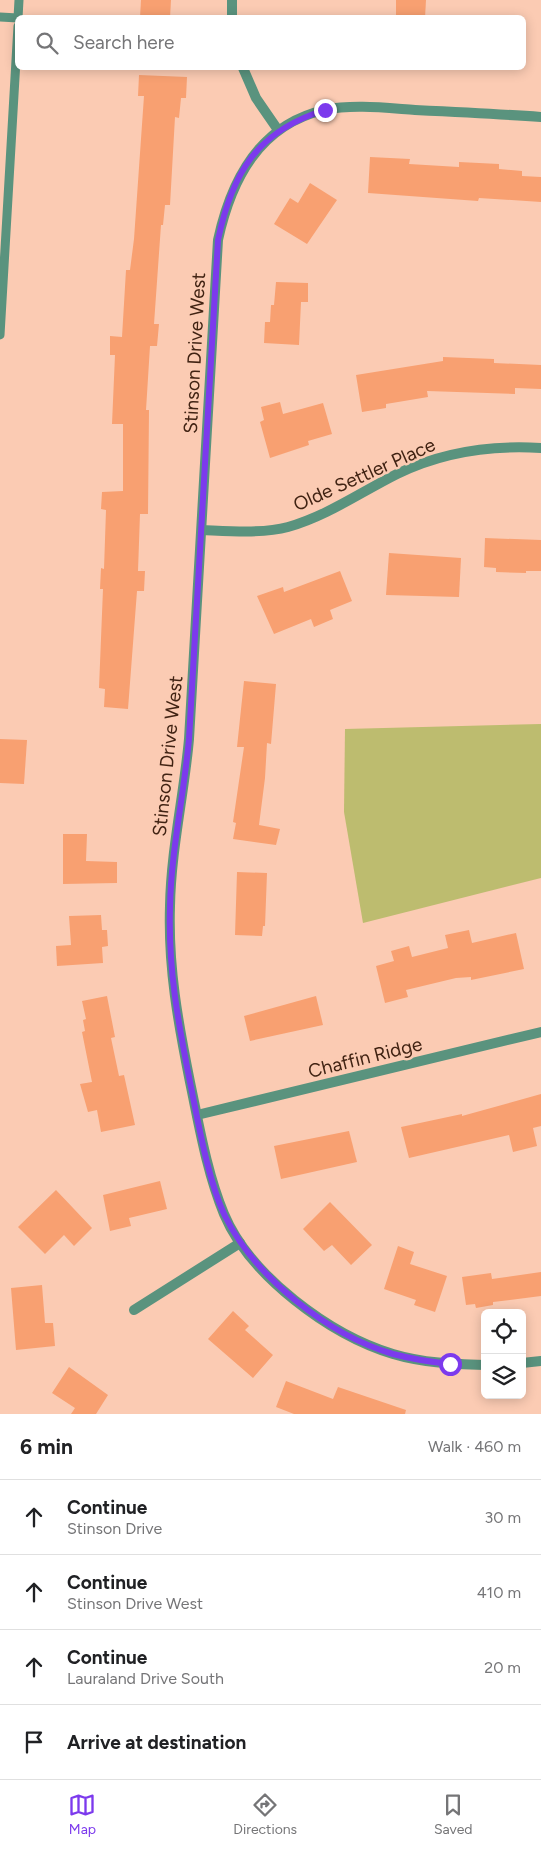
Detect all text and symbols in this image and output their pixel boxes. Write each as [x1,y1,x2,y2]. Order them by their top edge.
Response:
search box [15,15,526,70]
icon: search [33,29,61,57]
text: Search here [73,31,175,54]
route end [314,99,337,122]
street label: Stinson Drive West [179,272,210,434]
street label: Olde Settler Place [290,433,439,516]
street label: Stinson Drive West [148,675,187,838]
street label: Chaffin Ridge [306,1032,425,1083]
map controls [481,1309,526,1399]
button: locate [481,1309,526,1354]
route start [439,1353,462,1376]
button: layers [481,1354,526,1399]
text: 6 min [20,1434,73,1459]
text: Walk · 460 m [428,1437,521,1456]
text: Continue [67,1496,147,1519]
icon: ahead [20,1503,48,1531]
text: 30 m [484,1508,521,1527]
text: Stinson Drive [67,1519,162,1538]
text: Continue [67,1571,147,1594]
icon: ahead [20,1578,48,1606]
text: 410 m [477,1583,521,1602]
text: Stinson Drive West [67,1594,203,1613]
text: Continue [67,1646,147,1669]
icon: ahead [20,1653,48,1681]
text: 20 m [484,1658,521,1677]
text: Lauraland Drive South [67,1669,224,1688]
icon: arrive [20,1728,48,1756]
text: Arrive at destination [67,1731,246,1754]
tab: Map [68,1791,96,1838]
tab: Directions [233,1791,297,1838]
tab: Saved [434,1791,473,1838]

